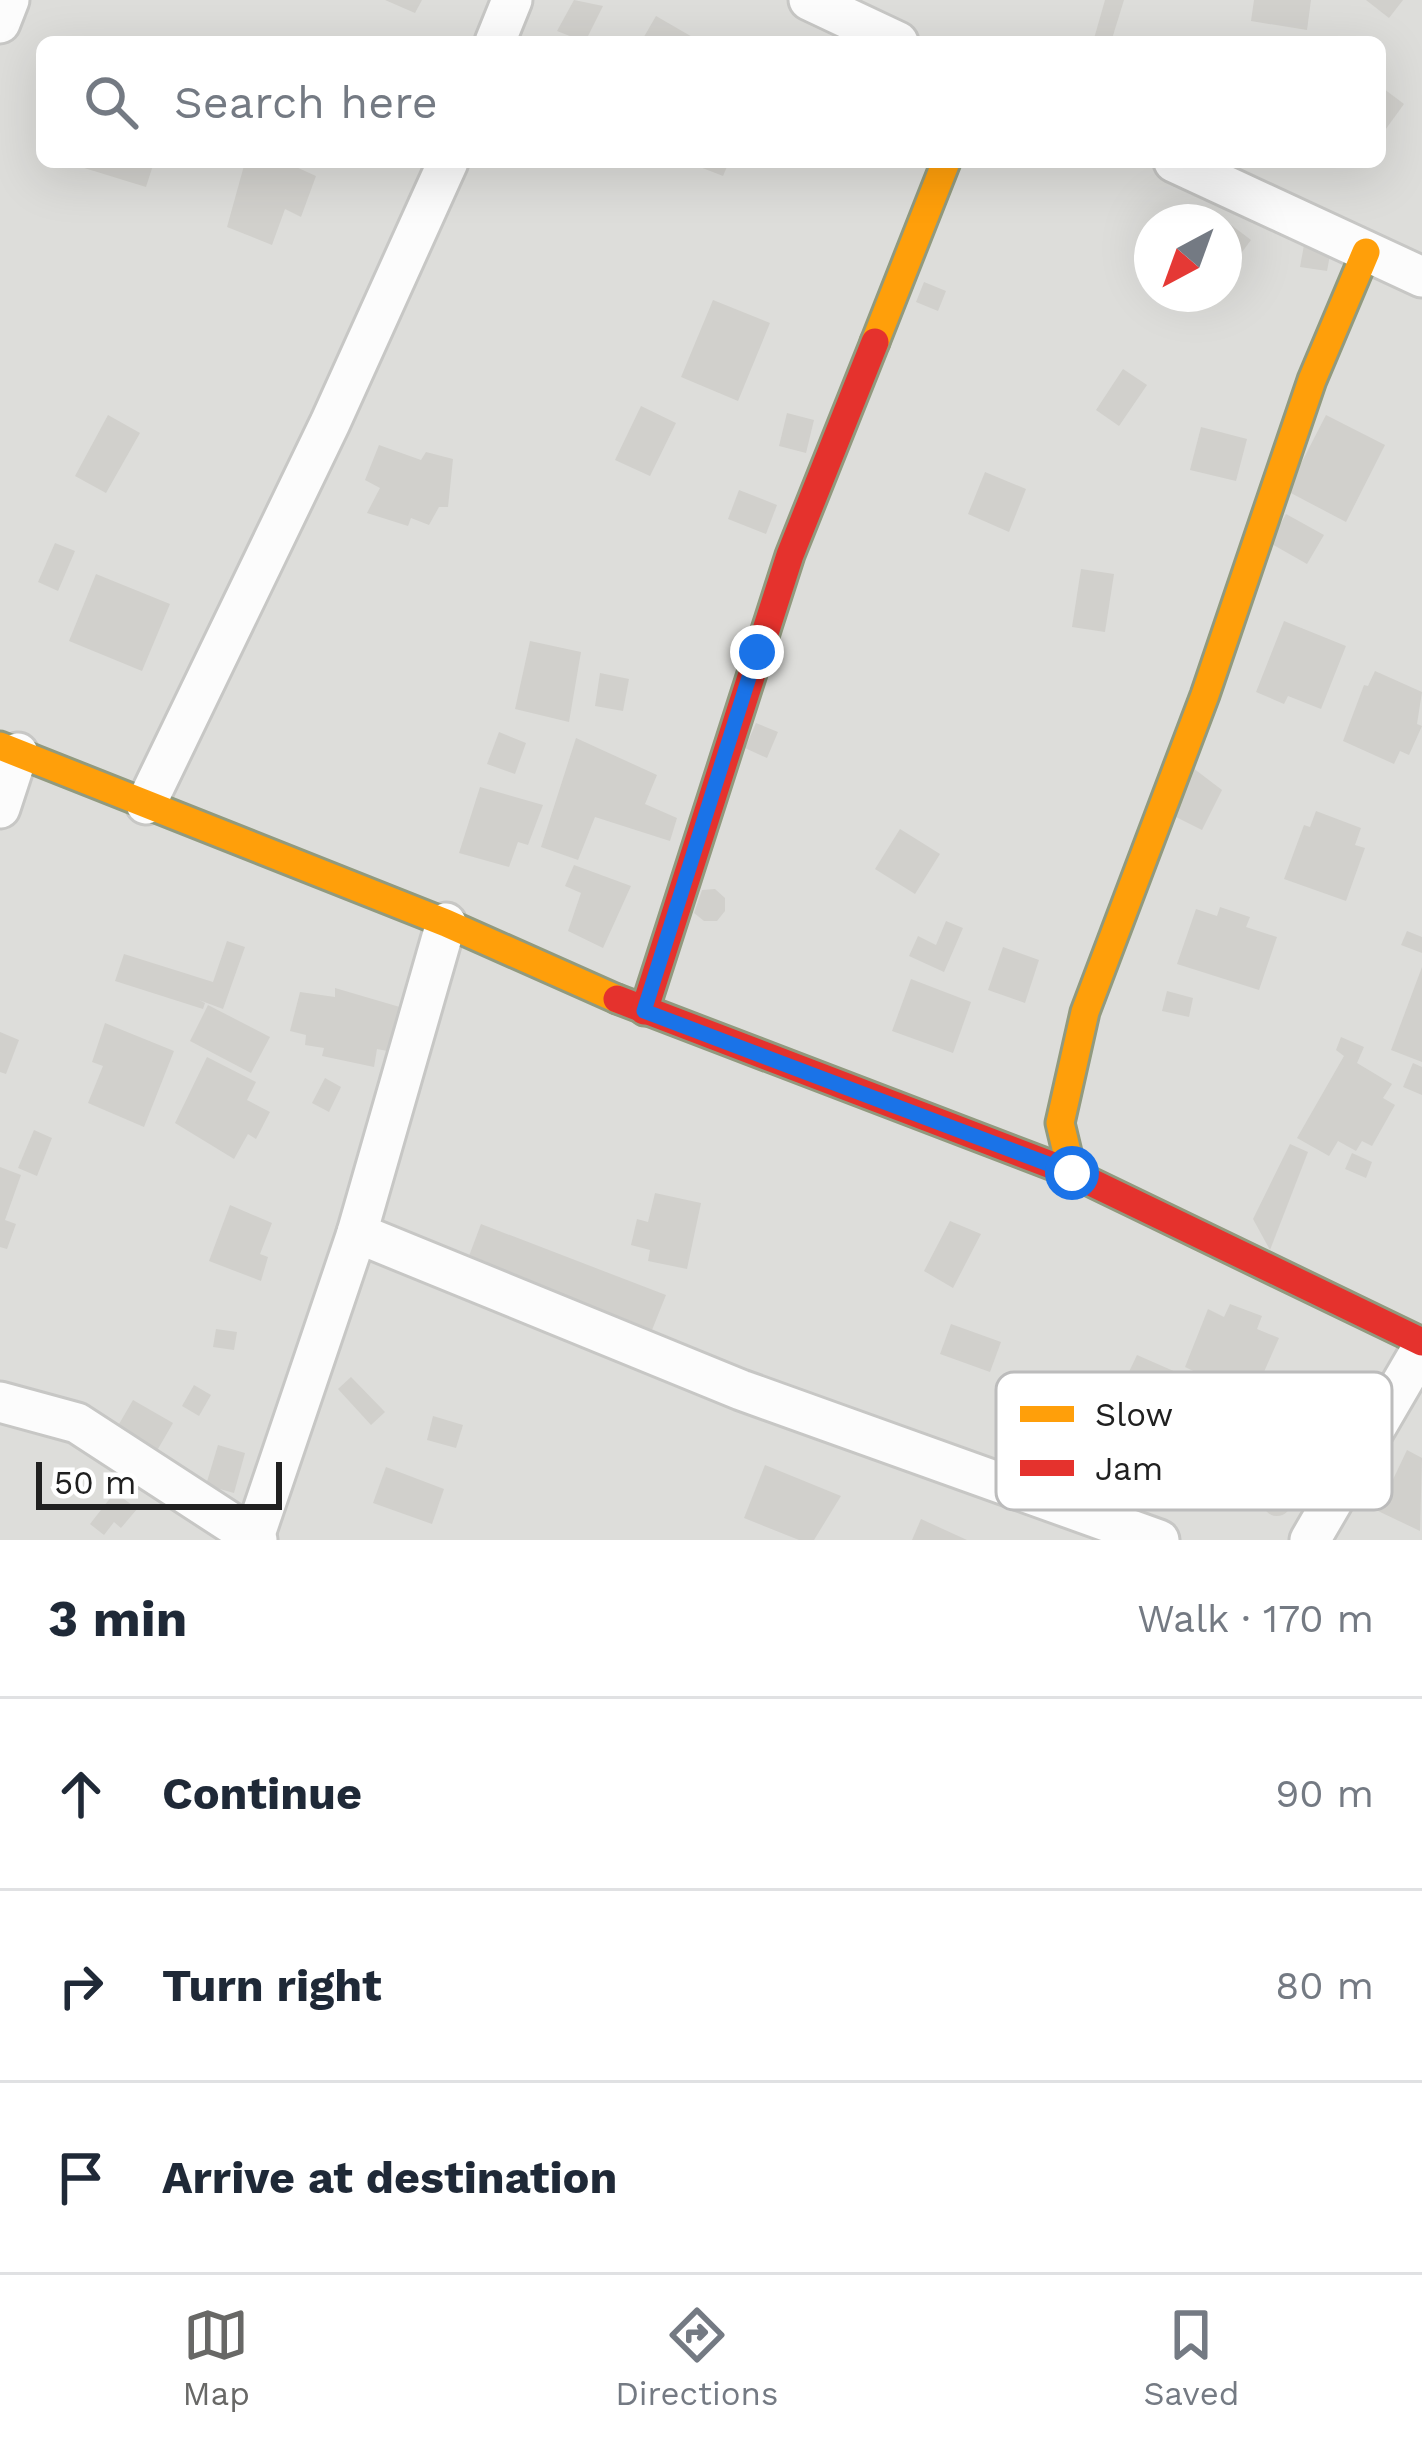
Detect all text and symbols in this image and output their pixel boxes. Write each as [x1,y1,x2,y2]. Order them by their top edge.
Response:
search box [36,36,1386,168]
icon: search [78,69,144,135]
text: Search here [174,76,438,129]
north arrow [1134,204,1242,312]
route end [730,625,784,679]
route start [1045,1146,1099,1200]
legend [996,1372,1392,1510]
text: Slow [1095,1395,1173,1434]
text: Jam [1095,1449,1163,1488]
scale bar [36,1456,282,1509]
text: 50 m [54,1463,136,1502]
text: 3 min [48,1589,187,1648]
text: Walk · 170 m [1137,1596,1374,1641]
icon: ahead [48,1761,114,1827]
text: Continue [162,1767,362,1820]
text: 90 m [1275,1771,1374,1816]
icon: right [48,1953,114,2019]
text: Turn right [162,1959,382,2012]
text: 80 m [1275,1963,1374,2008]
icon: arrive [48,2145,114,2211]
text: Arrive at destination [162,2151,617,2204]
tab: Map [183,2302,250,2413]
tab: Directions [615,2302,778,2413]
tab: Saved [1144,2302,1239,2413]

